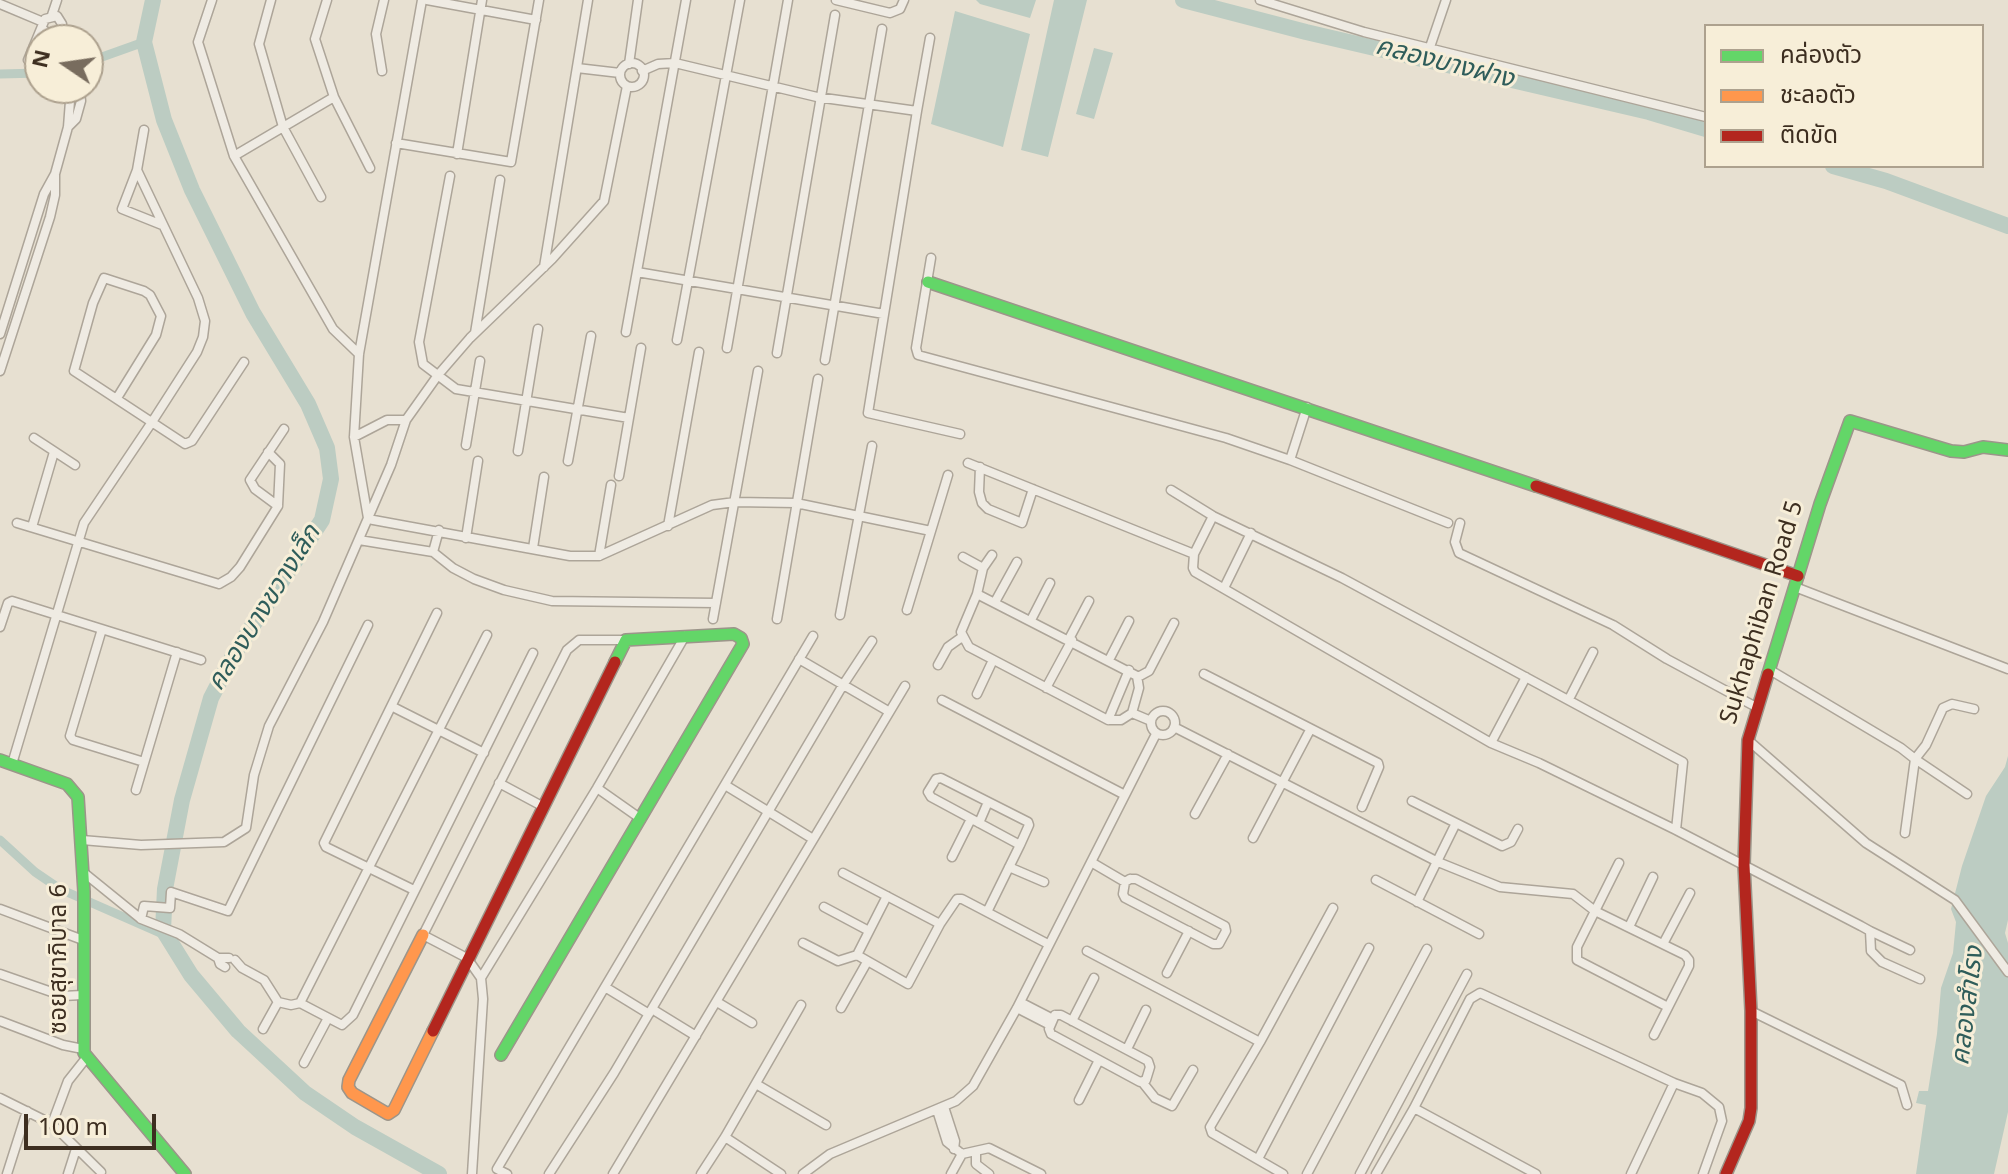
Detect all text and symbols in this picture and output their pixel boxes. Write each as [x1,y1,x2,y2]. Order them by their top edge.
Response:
north arrow [24,24,104,104]
legend [1704,24,1984,168]
water label: คลองบางฝาง [1372,33,1516,97]
text: คล่องตัว [1780,38,1862,74]
text: N [24,47,60,71]
text: ชะลอตัว [1780,78,1856,114]
text: ติดขัด [1780,118,1838,154]
street label: Sukhaphiban Road 5 [1716,498,1812,728]
water label: คลองบางขวางเล็ก [203,520,329,698]
street label: ซอยสุขาภิบาล 6 [47,884,75,1034]
water label: คลองสำโรง [1947,945,1993,1067]
scale bar [28,1098,160,1148]
text: 100 m [38,1110,108,1146]

